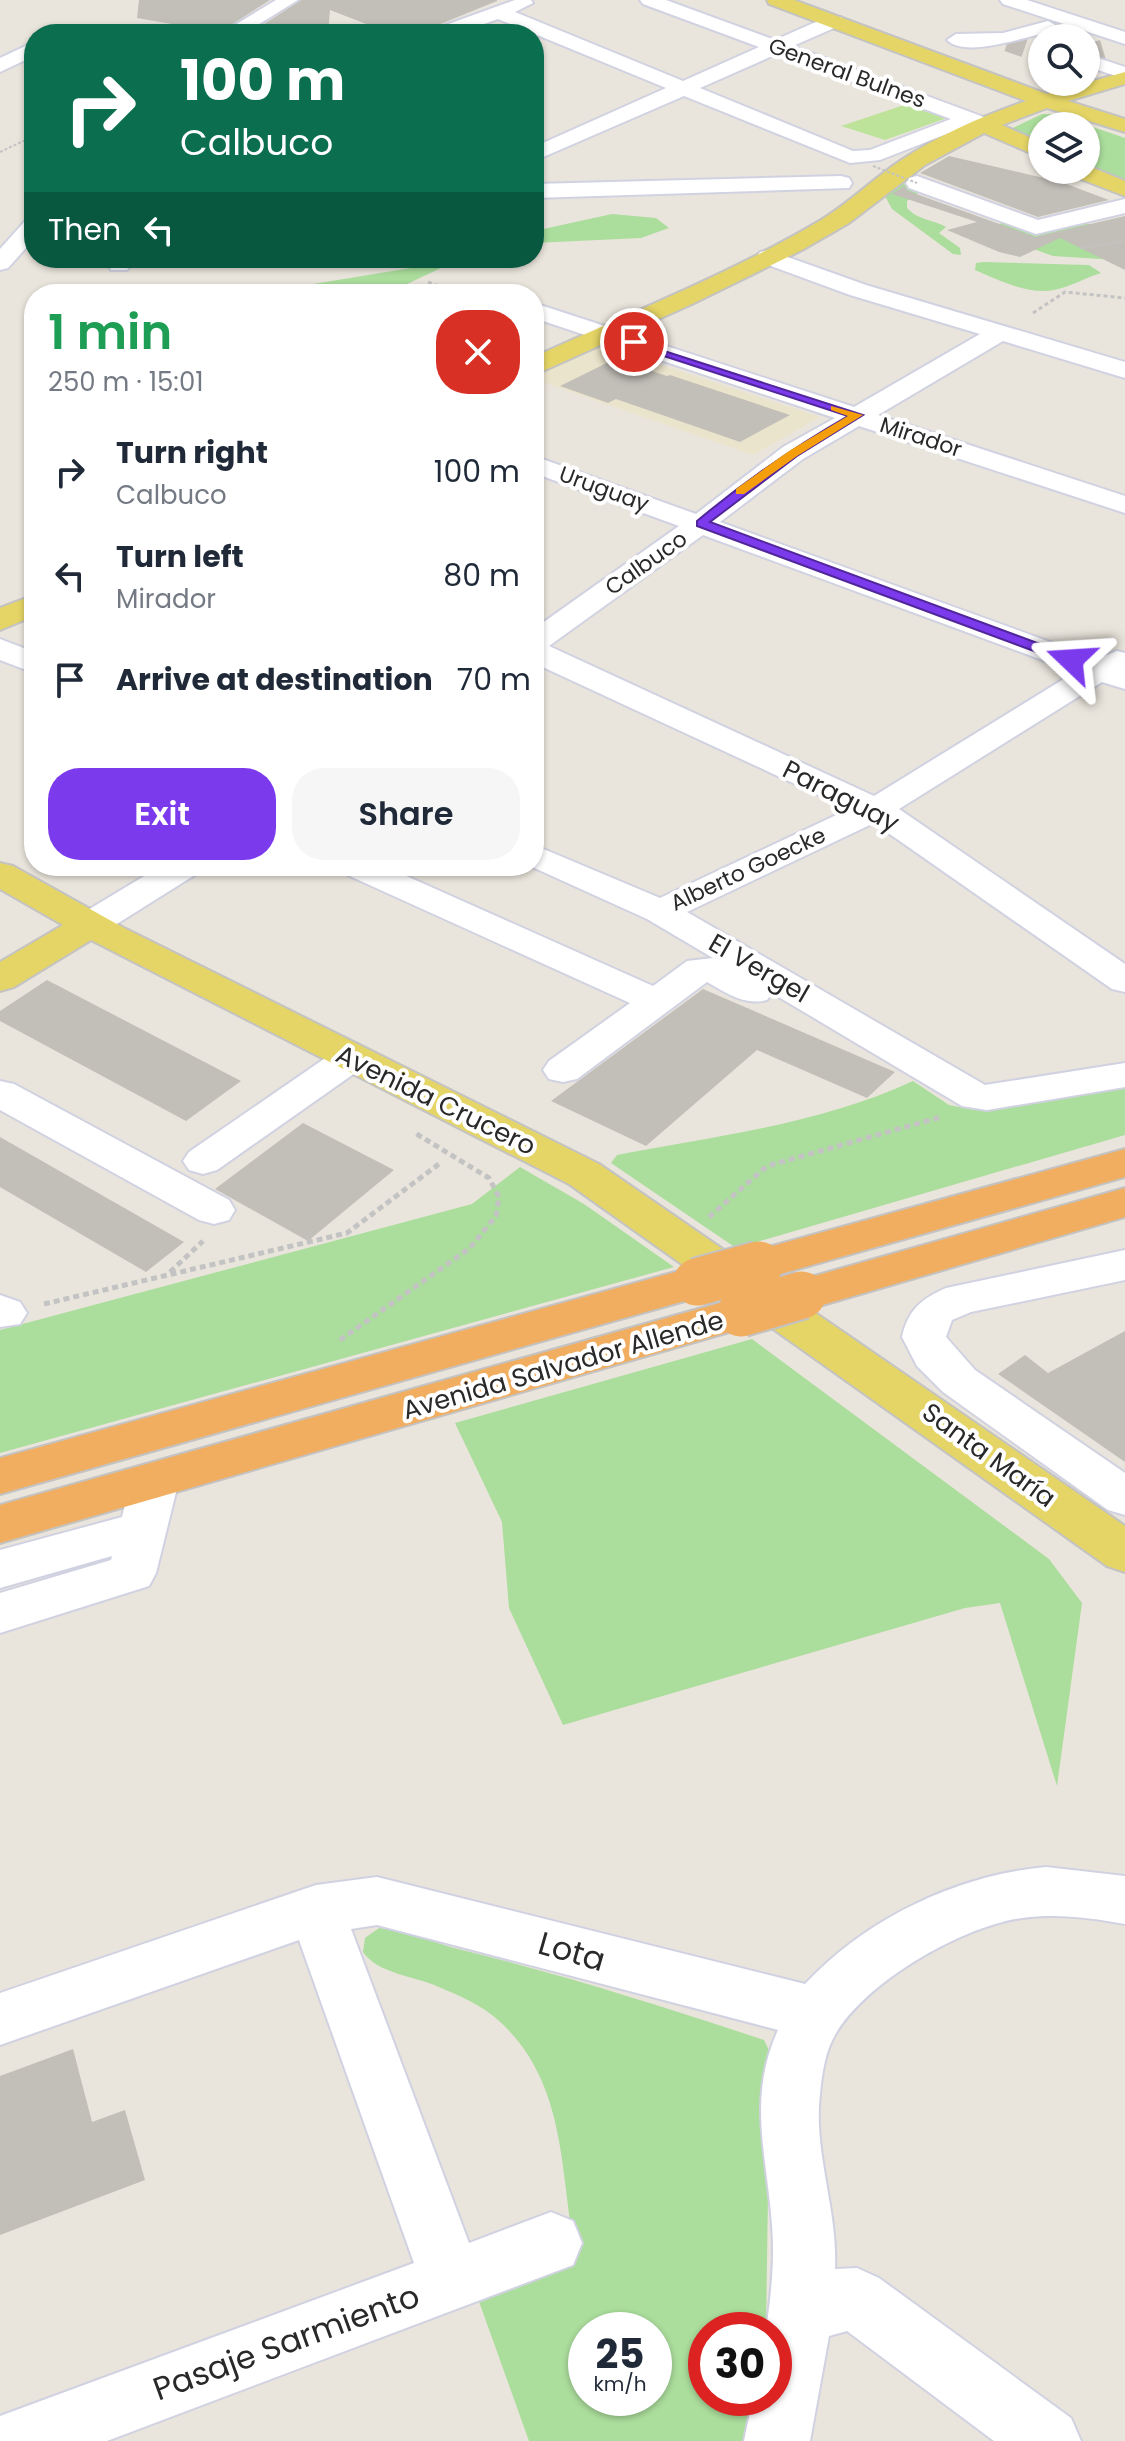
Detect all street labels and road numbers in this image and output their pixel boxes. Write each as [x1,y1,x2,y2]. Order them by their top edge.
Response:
street label: General Bulnes [764,30,930,116]
street label: Mirador [876,409,966,465]
street label: Uruguay [555,458,654,520]
street label: Calbuco [599,523,693,603]
street label: Paraguay [777,751,906,841]
street label: Alberto Goecke [665,819,831,919]
street label: El Vergel [702,925,816,1011]
street label: Avenida Crucero [330,1036,542,1164]
street label: Avenida Salvador Allende [398,1302,728,1428]
street label: Santa María [915,1394,1063,1516]
street label: Lota [533,1920,611,1982]
street label: Pasaje Sarmiento [147,2273,425,2411]

